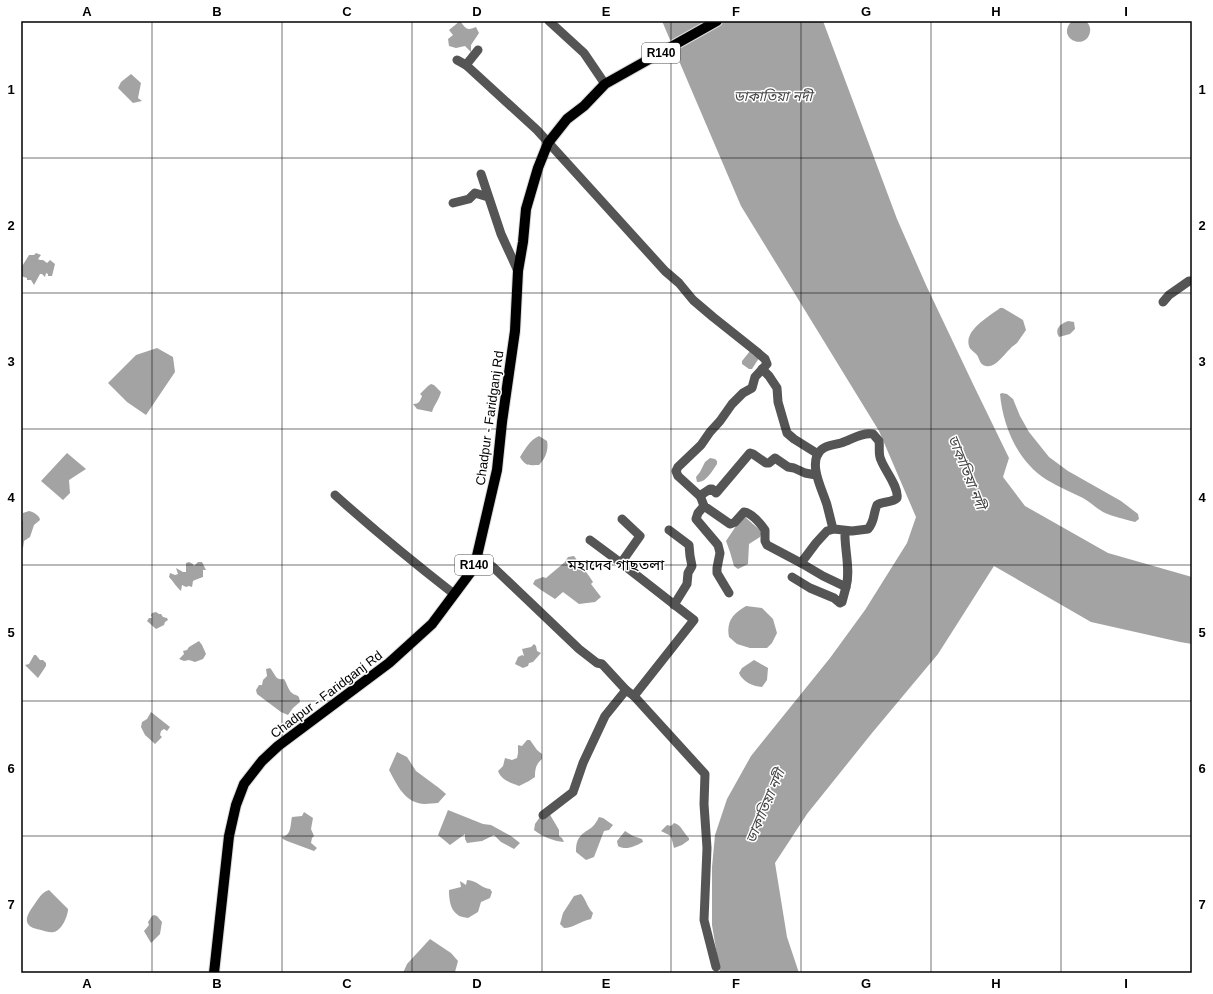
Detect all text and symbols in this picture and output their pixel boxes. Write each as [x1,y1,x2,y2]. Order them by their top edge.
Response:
text: A [82,4,92,19]
text: B [212,4,222,19]
text: C [342,4,352,19]
text: D [472,4,482,19]
text: E [602,4,611,19]
text: F [732,4,740,19]
text: G [861,4,871,19]
text: H [991,4,1001,19]
text: I [1124,4,1128,19]
road number: R140 [642,43,680,63]
text: 1 [7,82,15,97]
text: 1 [1198,82,1206,97]
water label: ডাকাতিয়া নদী [734,88,816,104]
text: 2 [7,218,15,233]
text: 2 [1198,218,1206,233]
street label: Chadpur - Faridganj Rd [473,350,506,486]
text: 3 [7,354,15,369]
text: 3 [1198,354,1206,369]
water label: ডাকাতিয়া নদী [945,433,990,514]
text: 4 [7,490,15,505]
text: 4 [1198,490,1206,505]
road number: R140 [455,555,493,575]
district label: মহাদেব গাছতলা [567,556,665,573]
text: 5 [7,625,15,640]
text: 5 [1198,625,1206,640]
street label: Chadpur - Faridganj Rd [268,648,385,741]
text: 6 [7,761,15,776]
text: 6 [1198,761,1206,776]
water label: ডাকাতিয়া নদী [742,764,789,845]
text: 7 [7,897,15,912]
text: 7 [1198,897,1206,912]
text: A [82,976,92,991]
text: B [212,976,222,991]
text: C [342,976,352,991]
text: D [472,976,482,991]
text: E [602,976,611,991]
text: F [732,976,740,991]
text: G [861,976,871,991]
text: H [991,976,1001,991]
text: I [1124,976,1128,991]

